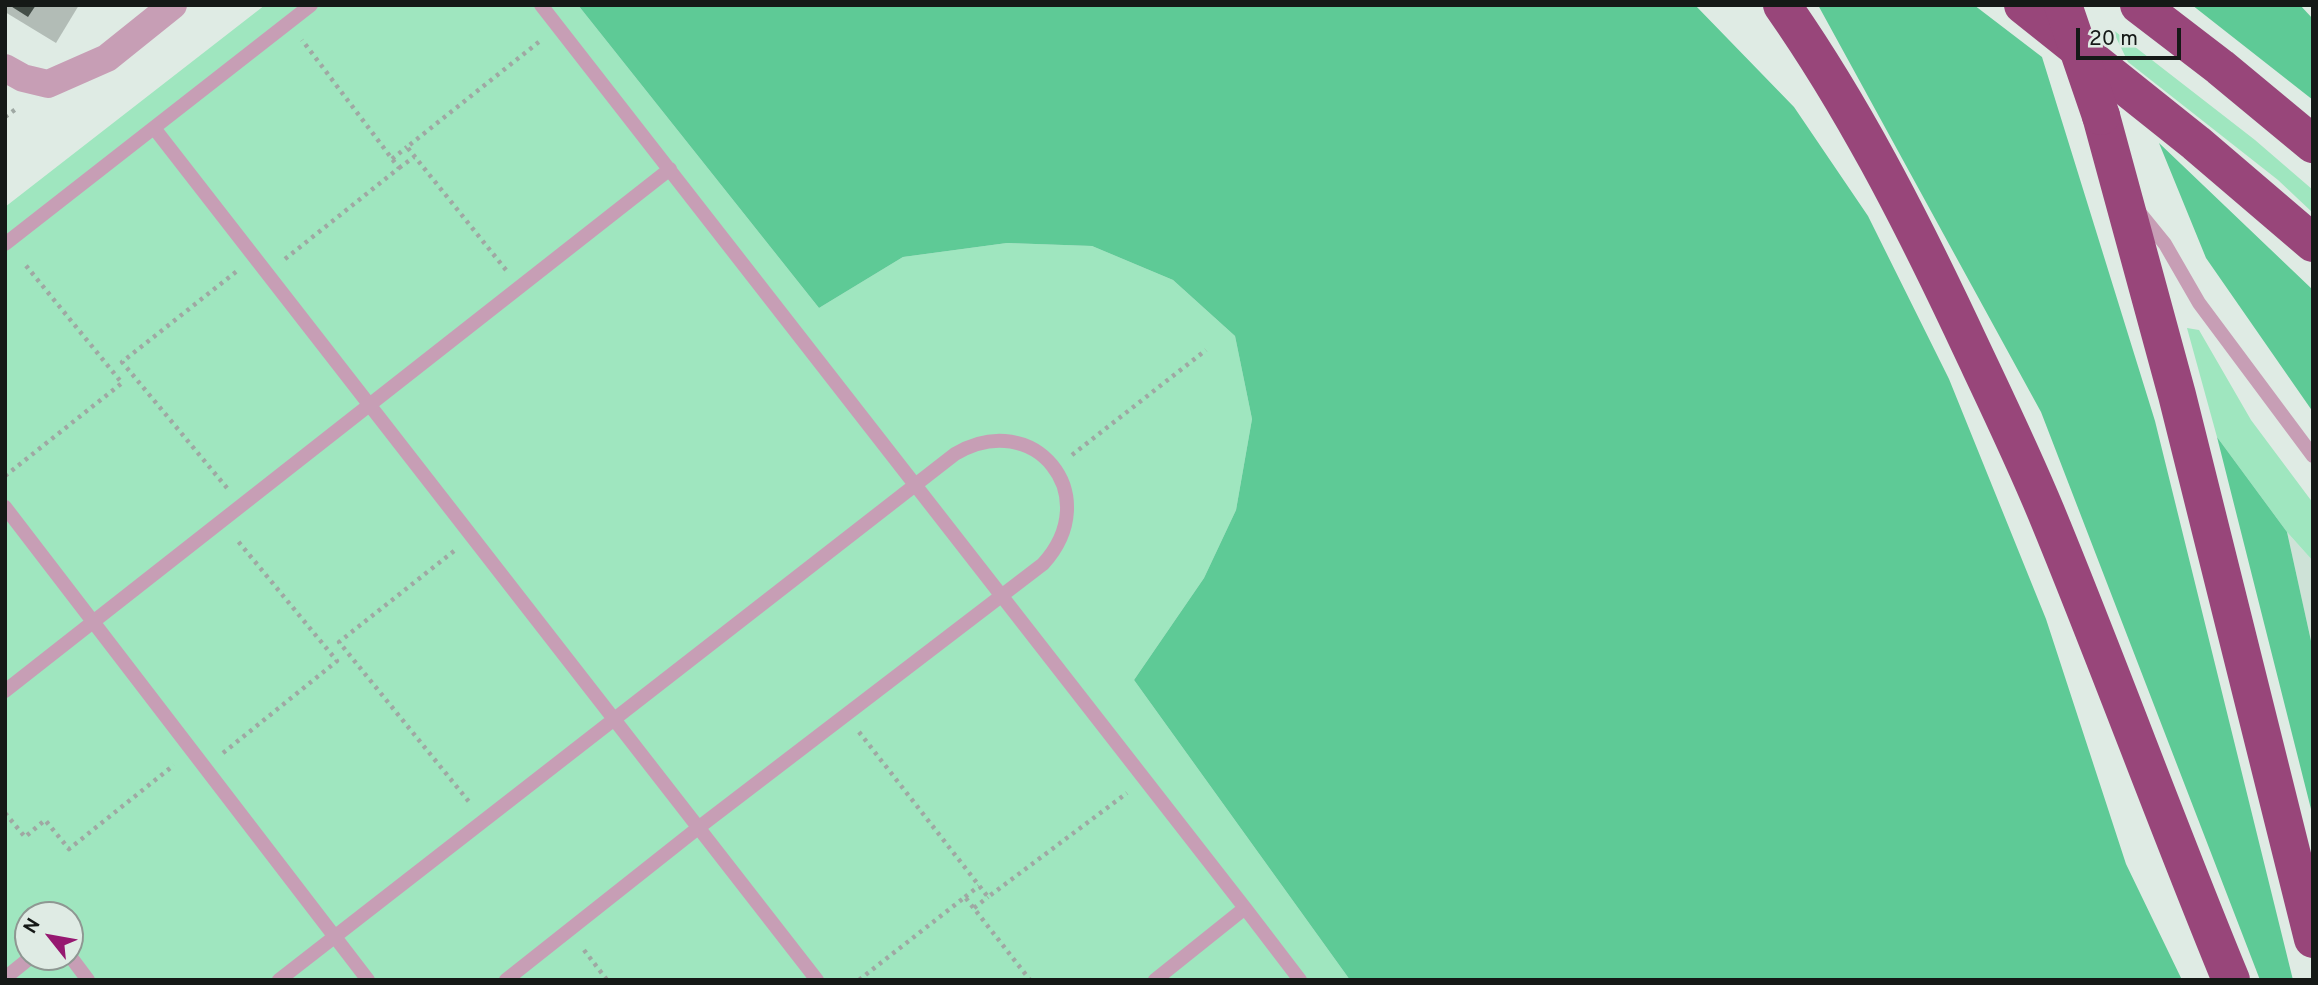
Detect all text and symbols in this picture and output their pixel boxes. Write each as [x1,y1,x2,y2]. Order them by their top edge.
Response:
scale bar [2080,14,2185,58]
text: 20 m [2089,26,2138,53]
north arrow [14,901,84,971]
text: N [19,914,47,938]

